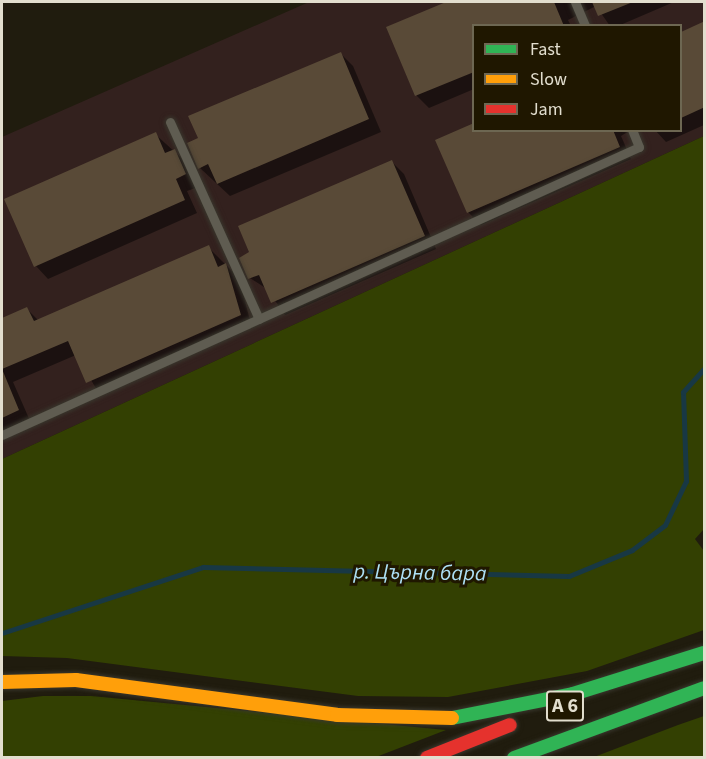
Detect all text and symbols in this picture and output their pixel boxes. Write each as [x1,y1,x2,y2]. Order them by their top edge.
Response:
legend [472,24,682,132]
text: Fast [530,37,561,62]
text: Slow [530,67,567,92]
text: Jam [530,97,563,122]
water label: р. Църна бара [353,559,487,587]
road number: A 6 [546,689,584,723]

